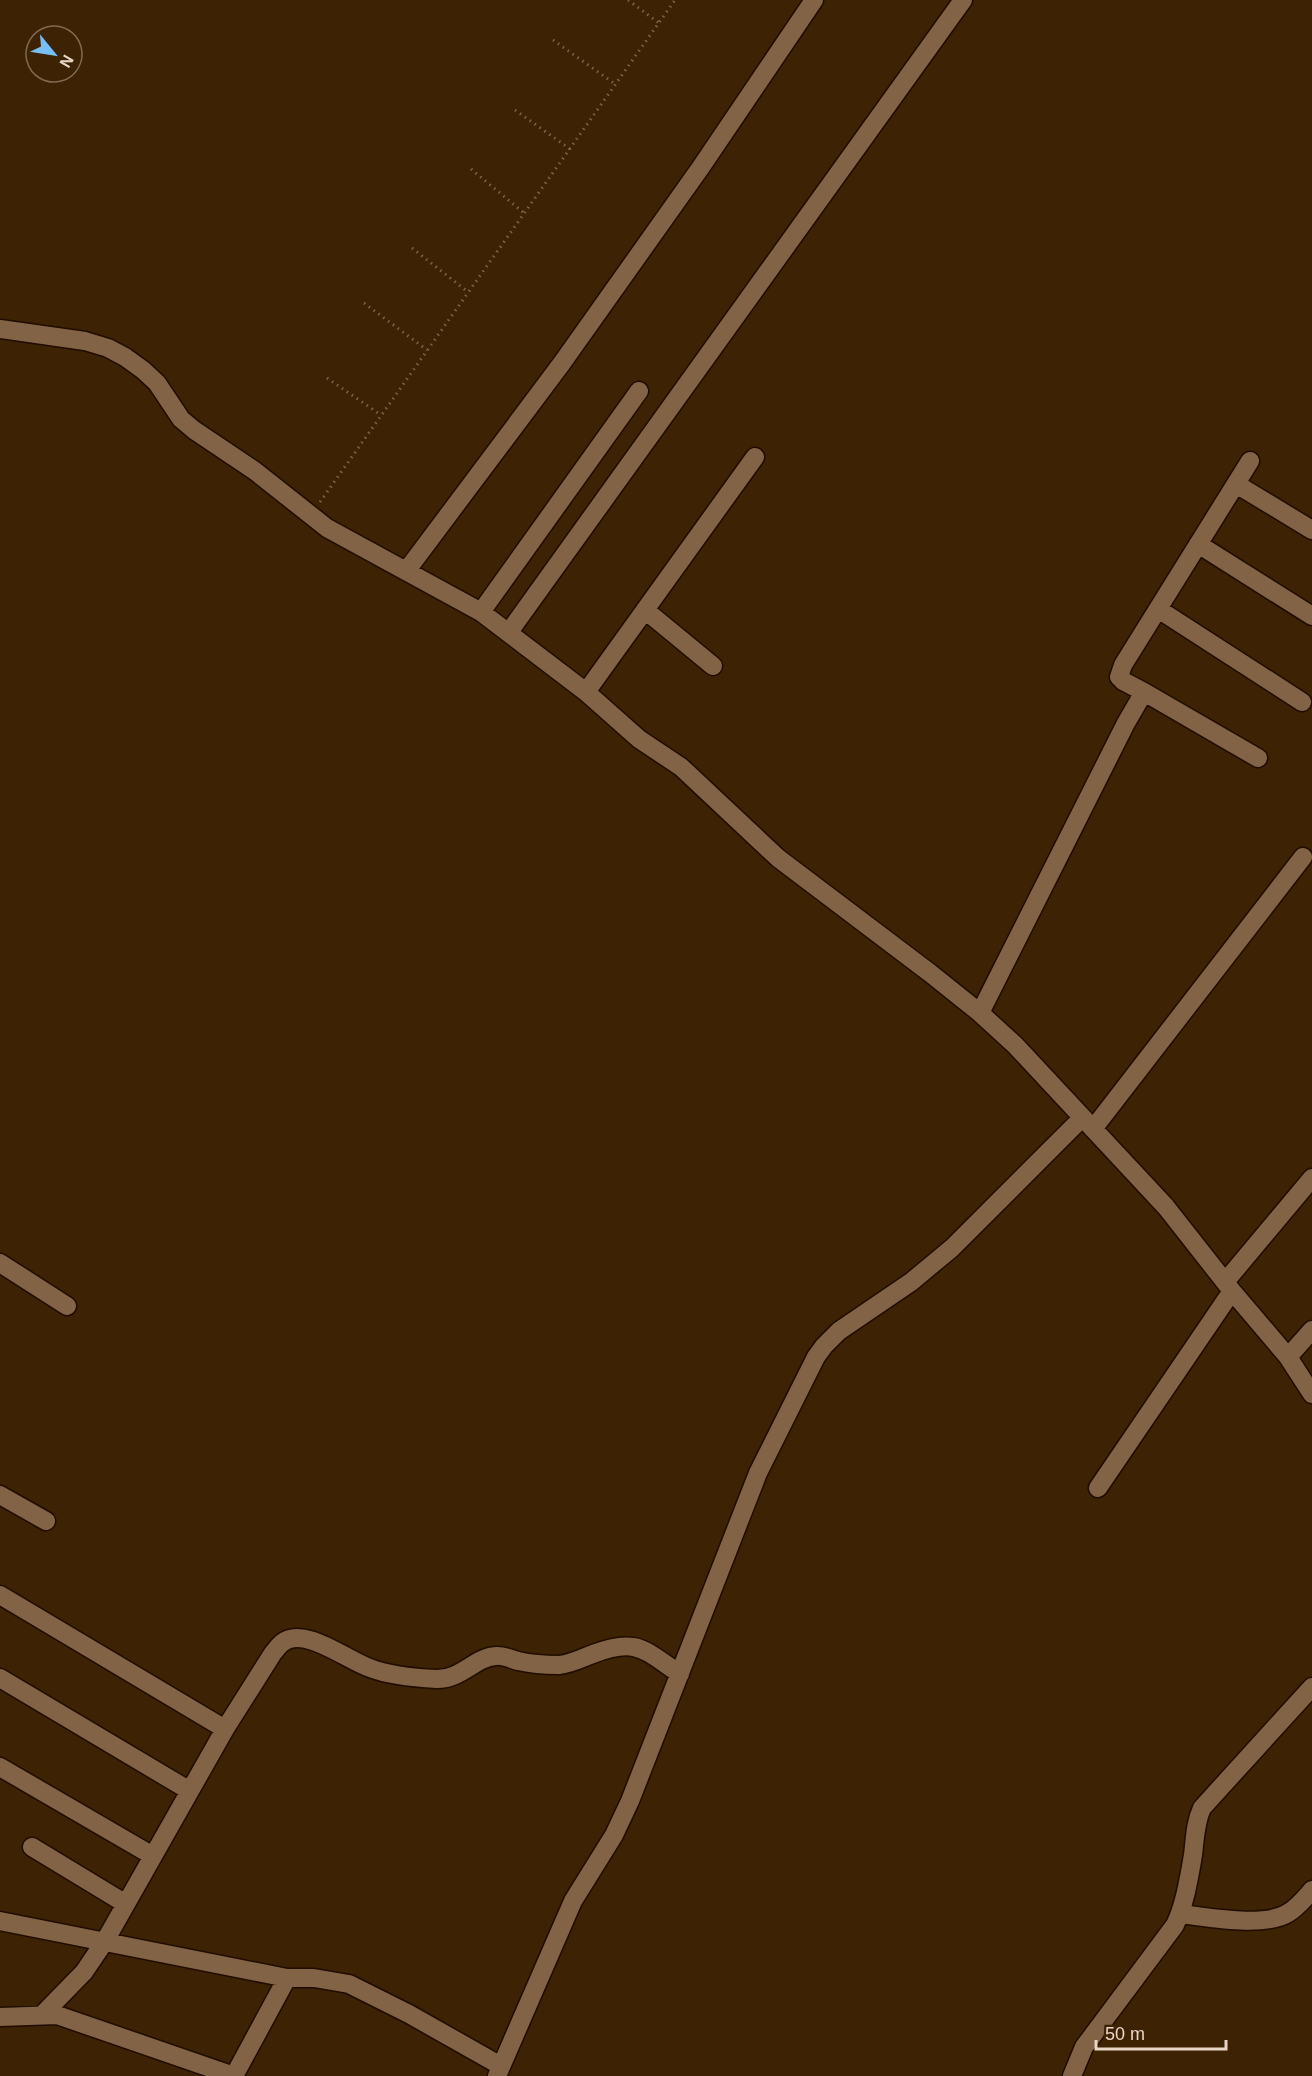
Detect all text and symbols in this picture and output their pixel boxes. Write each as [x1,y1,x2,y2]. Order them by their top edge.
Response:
north arrow [24,24,84,84]
text: N [56,52,77,71]
scale bar [1096,2013,1226,2051]
text: 50 m [1105,2024,1145,2044]

